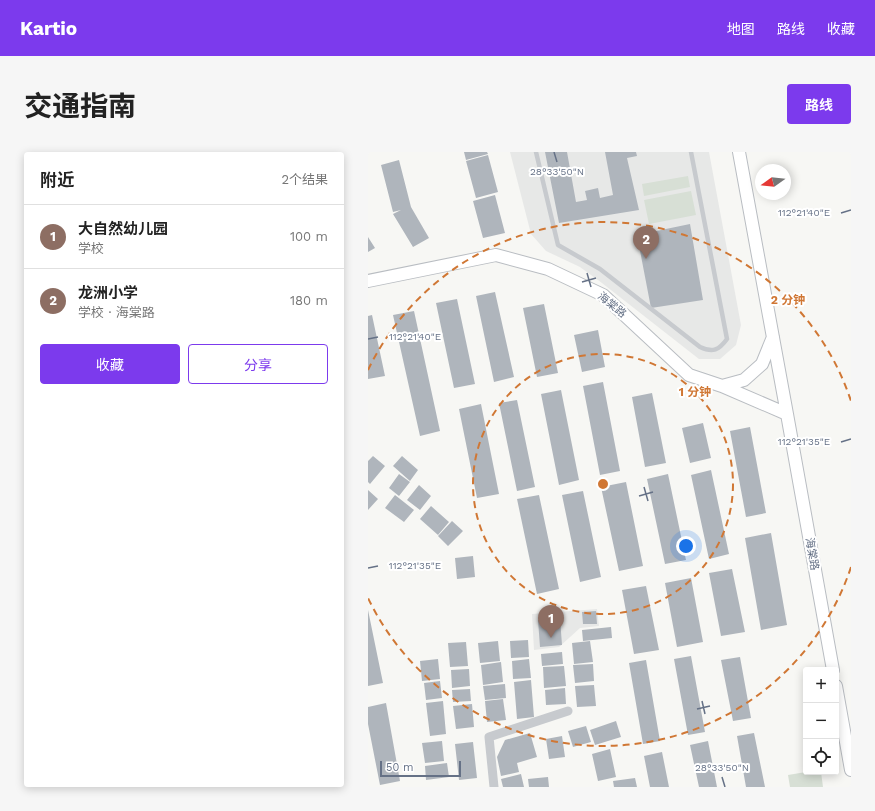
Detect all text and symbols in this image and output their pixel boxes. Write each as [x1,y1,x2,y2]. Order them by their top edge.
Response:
text: Kartio [20,17,77,40]
text: 地图 [727,21,755,37]
text: 路线 [777,21,805,37]
text: 收藏 [827,21,855,37]
button: 路线 [787,84,851,124]
text: 交通指南 [24,90,136,123]
north arrow [755,164,791,200]
text: 28°33'50"N [530,166,584,177]
text: 附近 [40,170,74,190]
text: 2个结果 [281,172,328,187]
text: 112°21'40"E [778,207,830,218]
text: 大自然幼儿园 [78,220,168,238]
pin: 2 [633,226,659,259]
text: 1 [50,229,56,244]
text: 100 m [290,229,328,244]
text: 学校 [78,241,104,256]
text: 龙洲小学 [78,284,138,302]
street label: 海棠路 [595,290,629,320]
text: 2 [49,293,57,308]
text: 180 m [290,293,328,308]
text: 2 分钟 [771,293,805,307]
text: 学校 · 海棠路 [78,305,155,320]
text: 112°21'40"E [389,331,441,342]
button: 收藏 [40,344,180,384]
button: 分享 [188,344,328,384]
text: 1 分钟 [679,385,711,399]
text: 112°21'35"E [778,436,830,447]
centre of rings [596,477,610,491]
your location [676,536,696,556]
street label: 海棠路 [803,537,821,571]
text: 112°21'35"E [389,560,441,571]
pin: 1 [538,605,564,638]
map controls [803,667,839,775]
button: + [803,667,839,703]
button: − [803,703,839,739]
button: locate [803,739,839,775]
scale bar [380,759,461,778]
text: 50 m [386,761,413,774]
text: 28°33'50"N [695,762,749,773]

